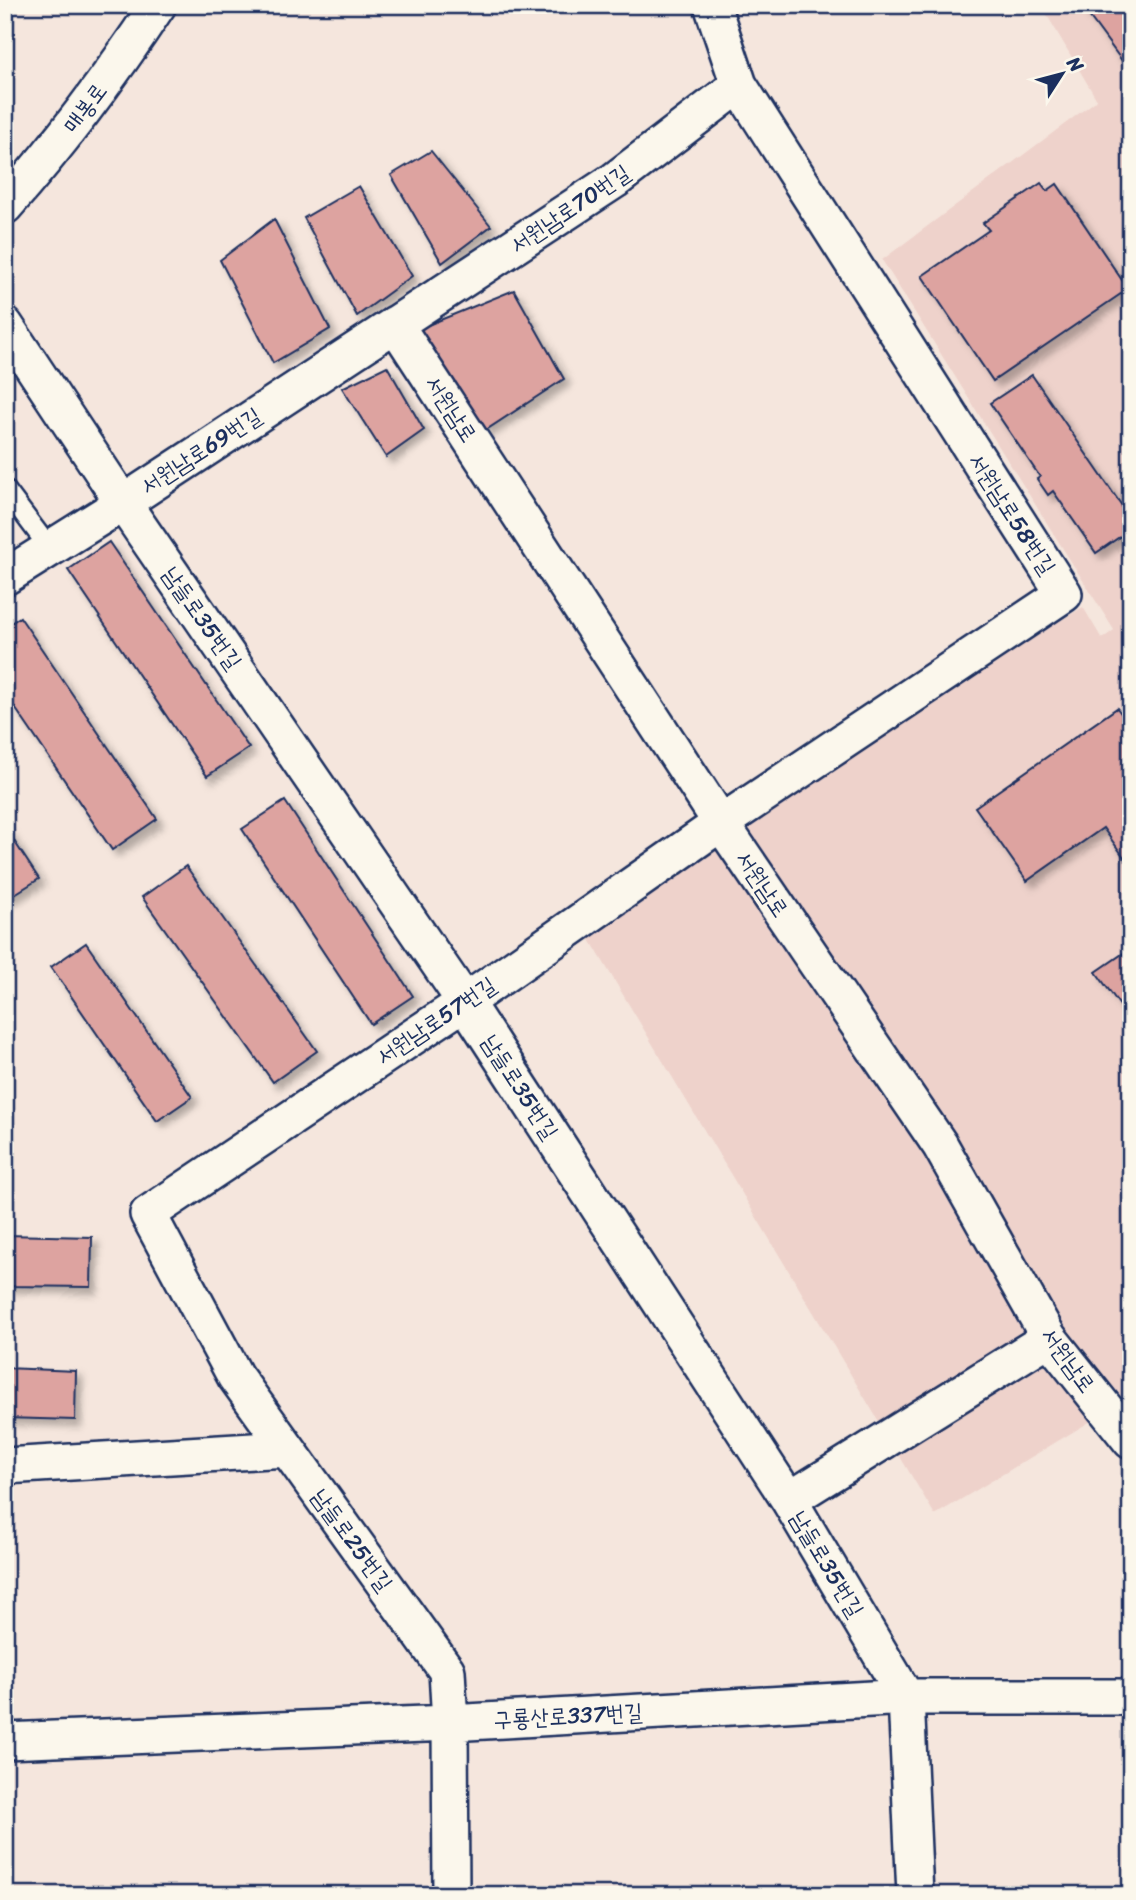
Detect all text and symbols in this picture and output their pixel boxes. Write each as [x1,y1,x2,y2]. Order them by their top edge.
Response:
north arrow [1028,38,1098,108]
text: N [1058,48,1093,80]
street label: 매봉로 [52,73,118,143]
street label: 서원남로70번길 [501,153,639,265]
street label: 서원남로 [414,367,488,451]
street label: 서원남로69번길 [132,396,270,506]
street label: 서원남로58번길 [957,445,1067,583]
street label: 남들로35번길 [151,557,253,679]
street label: 서원남로 [724,842,800,926]
street label: 서원남로57번길 [367,965,505,1077]
street label: 남들로35번길 [470,1026,570,1148]
street label: 서원남로 [1030,1318,1106,1402]
street label: 남들로25번길 [300,1479,404,1601]
street label: 남들로35번길 [779,1502,875,1626]
street label: 구룡산로337번길 [492,1692,644,1740]

